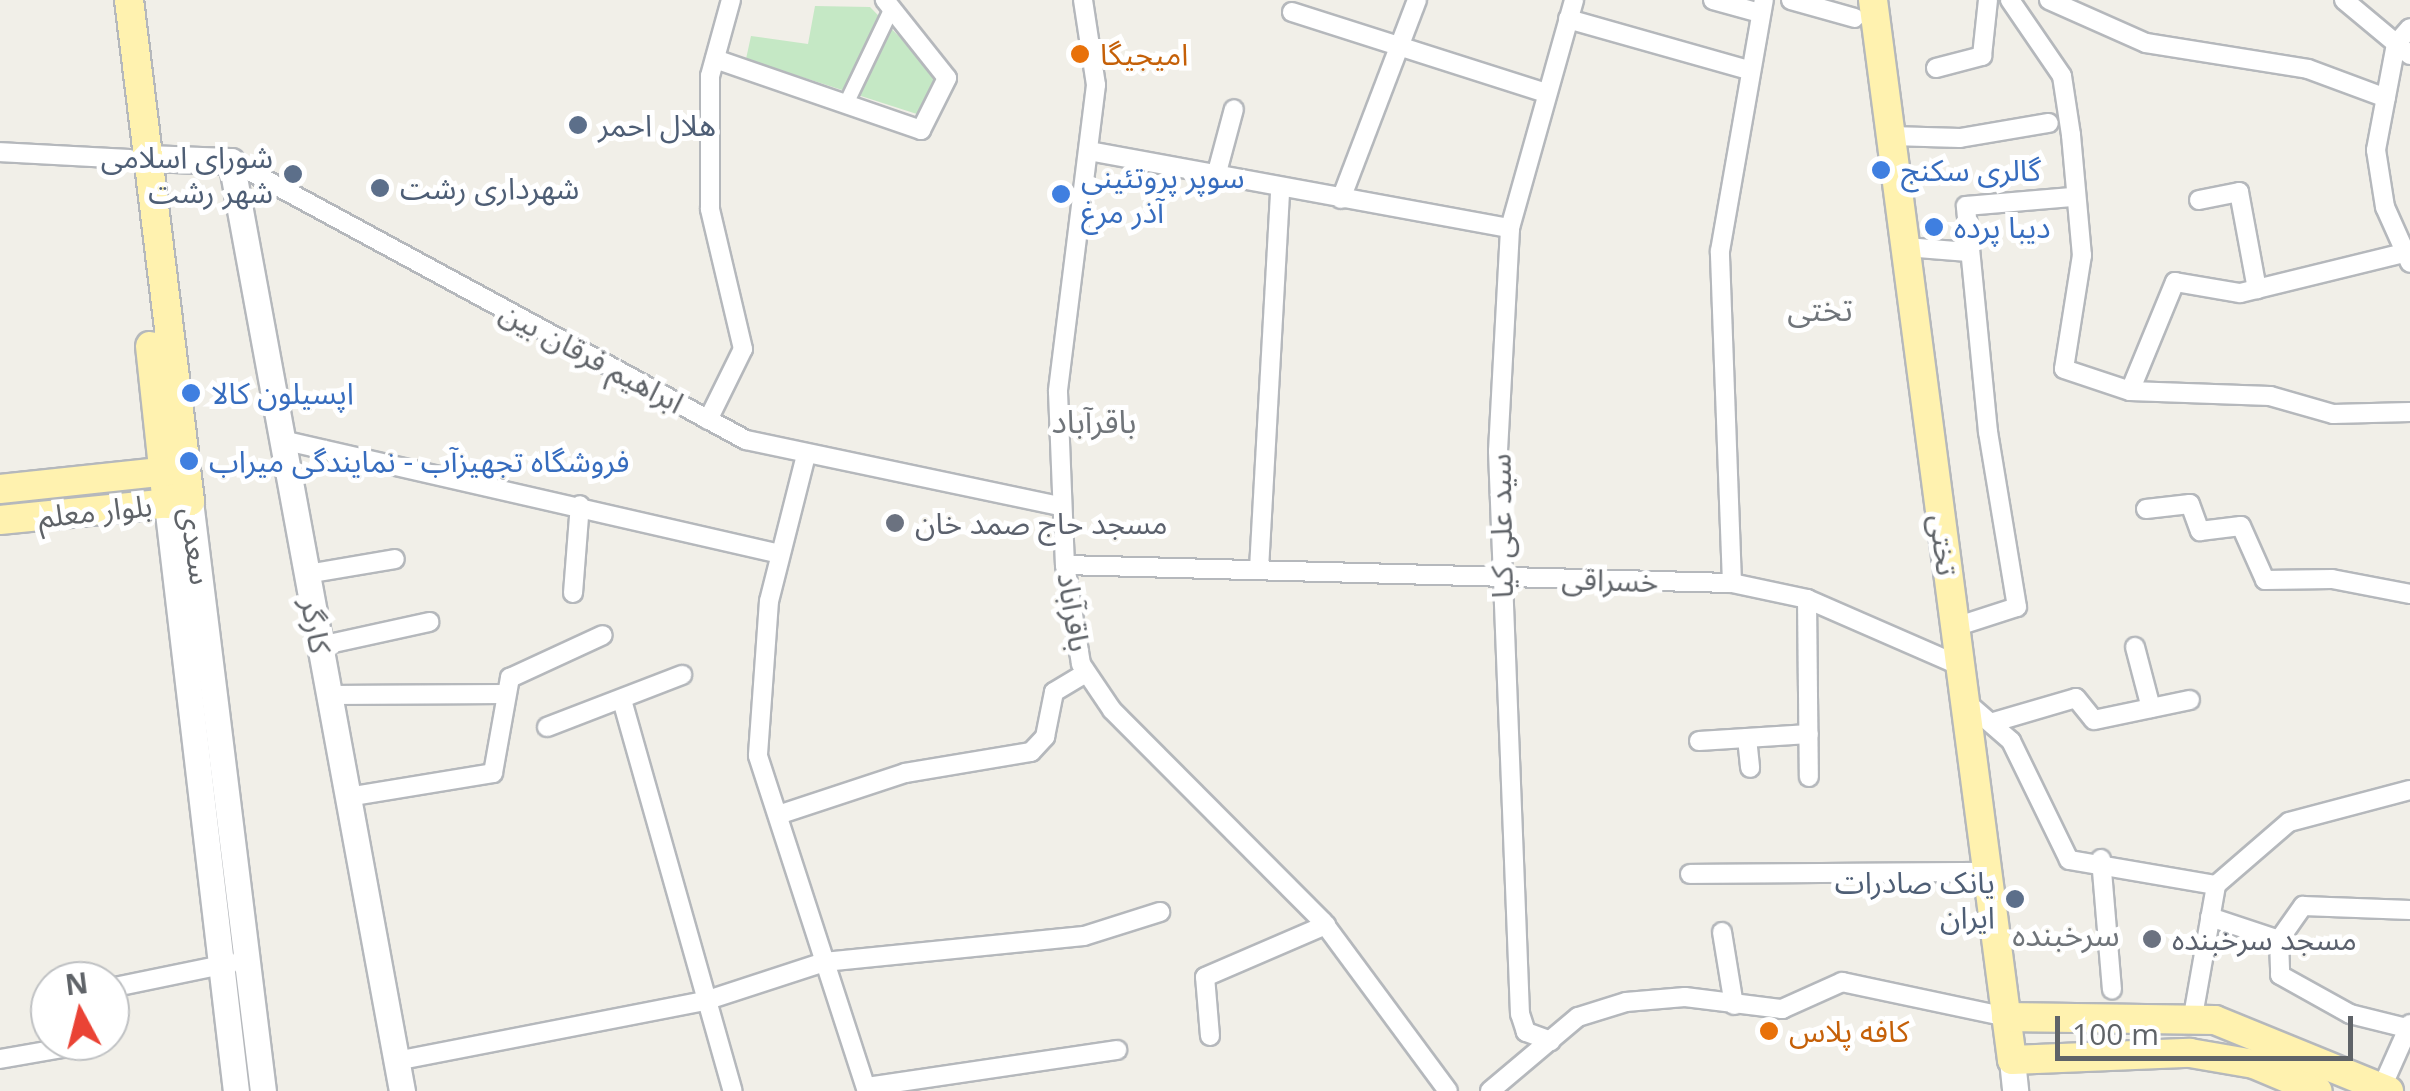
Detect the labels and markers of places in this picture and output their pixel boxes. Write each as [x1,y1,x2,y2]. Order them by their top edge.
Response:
place label: امیجیگا [1100,36,1188,72]
marker: امیجیگا [1069,43,1091,65]
place label: هلال احمر [598,107,716,143]
marker: هلال احمر [567,114,589,136]
place label: شورای اسلامی شهر رشت [101,139,273,210]
place label: گالری سکنج [1901,152,2041,188]
place label: سوپر پروتئینی آذر مرغ [1081,159,1244,230]
marker: گالری سکنج [1870,159,1892,181]
marker: شورای اسلامی شهر رشت [282,163,304,185]
place label: شهرداری رشت [400,170,579,206]
marker: شهرداری رشت [369,177,391,199]
marker: سوپر پروتئینی آذر مرغ [1050,183,1072,205]
place label: دیبا پرده [1954,209,2051,245]
marker: دیبا پرده [1923,216,1945,238]
place label: اپسیلون کالا [211,375,354,411]
marker: اپسیلون کالا [180,382,202,404]
place label: فروشگاه تجهیزآب - نمایندگی میراب [209,443,629,479]
marker: فروشگاه تجهیزآب - نمایندگی میراب [178,450,200,472]
place label: مسجد حاج صمد خان [915,505,1168,541]
marker: مسجد حاج صمد خان [884,512,906,534]
place label: یانک صادرات ایران [1835,864,1995,934]
marker: یانک صادرات ایران [2004,888,2026,910]
place label: مسجد سرخبنده [2172,921,2357,957]
marker: مسجد سرخبنده [2141,928,2163,950]
place label: کافه پلاس [1789,1013,1909,1049]
marker: کافه پلاس [1758,1020,1780,1042]

